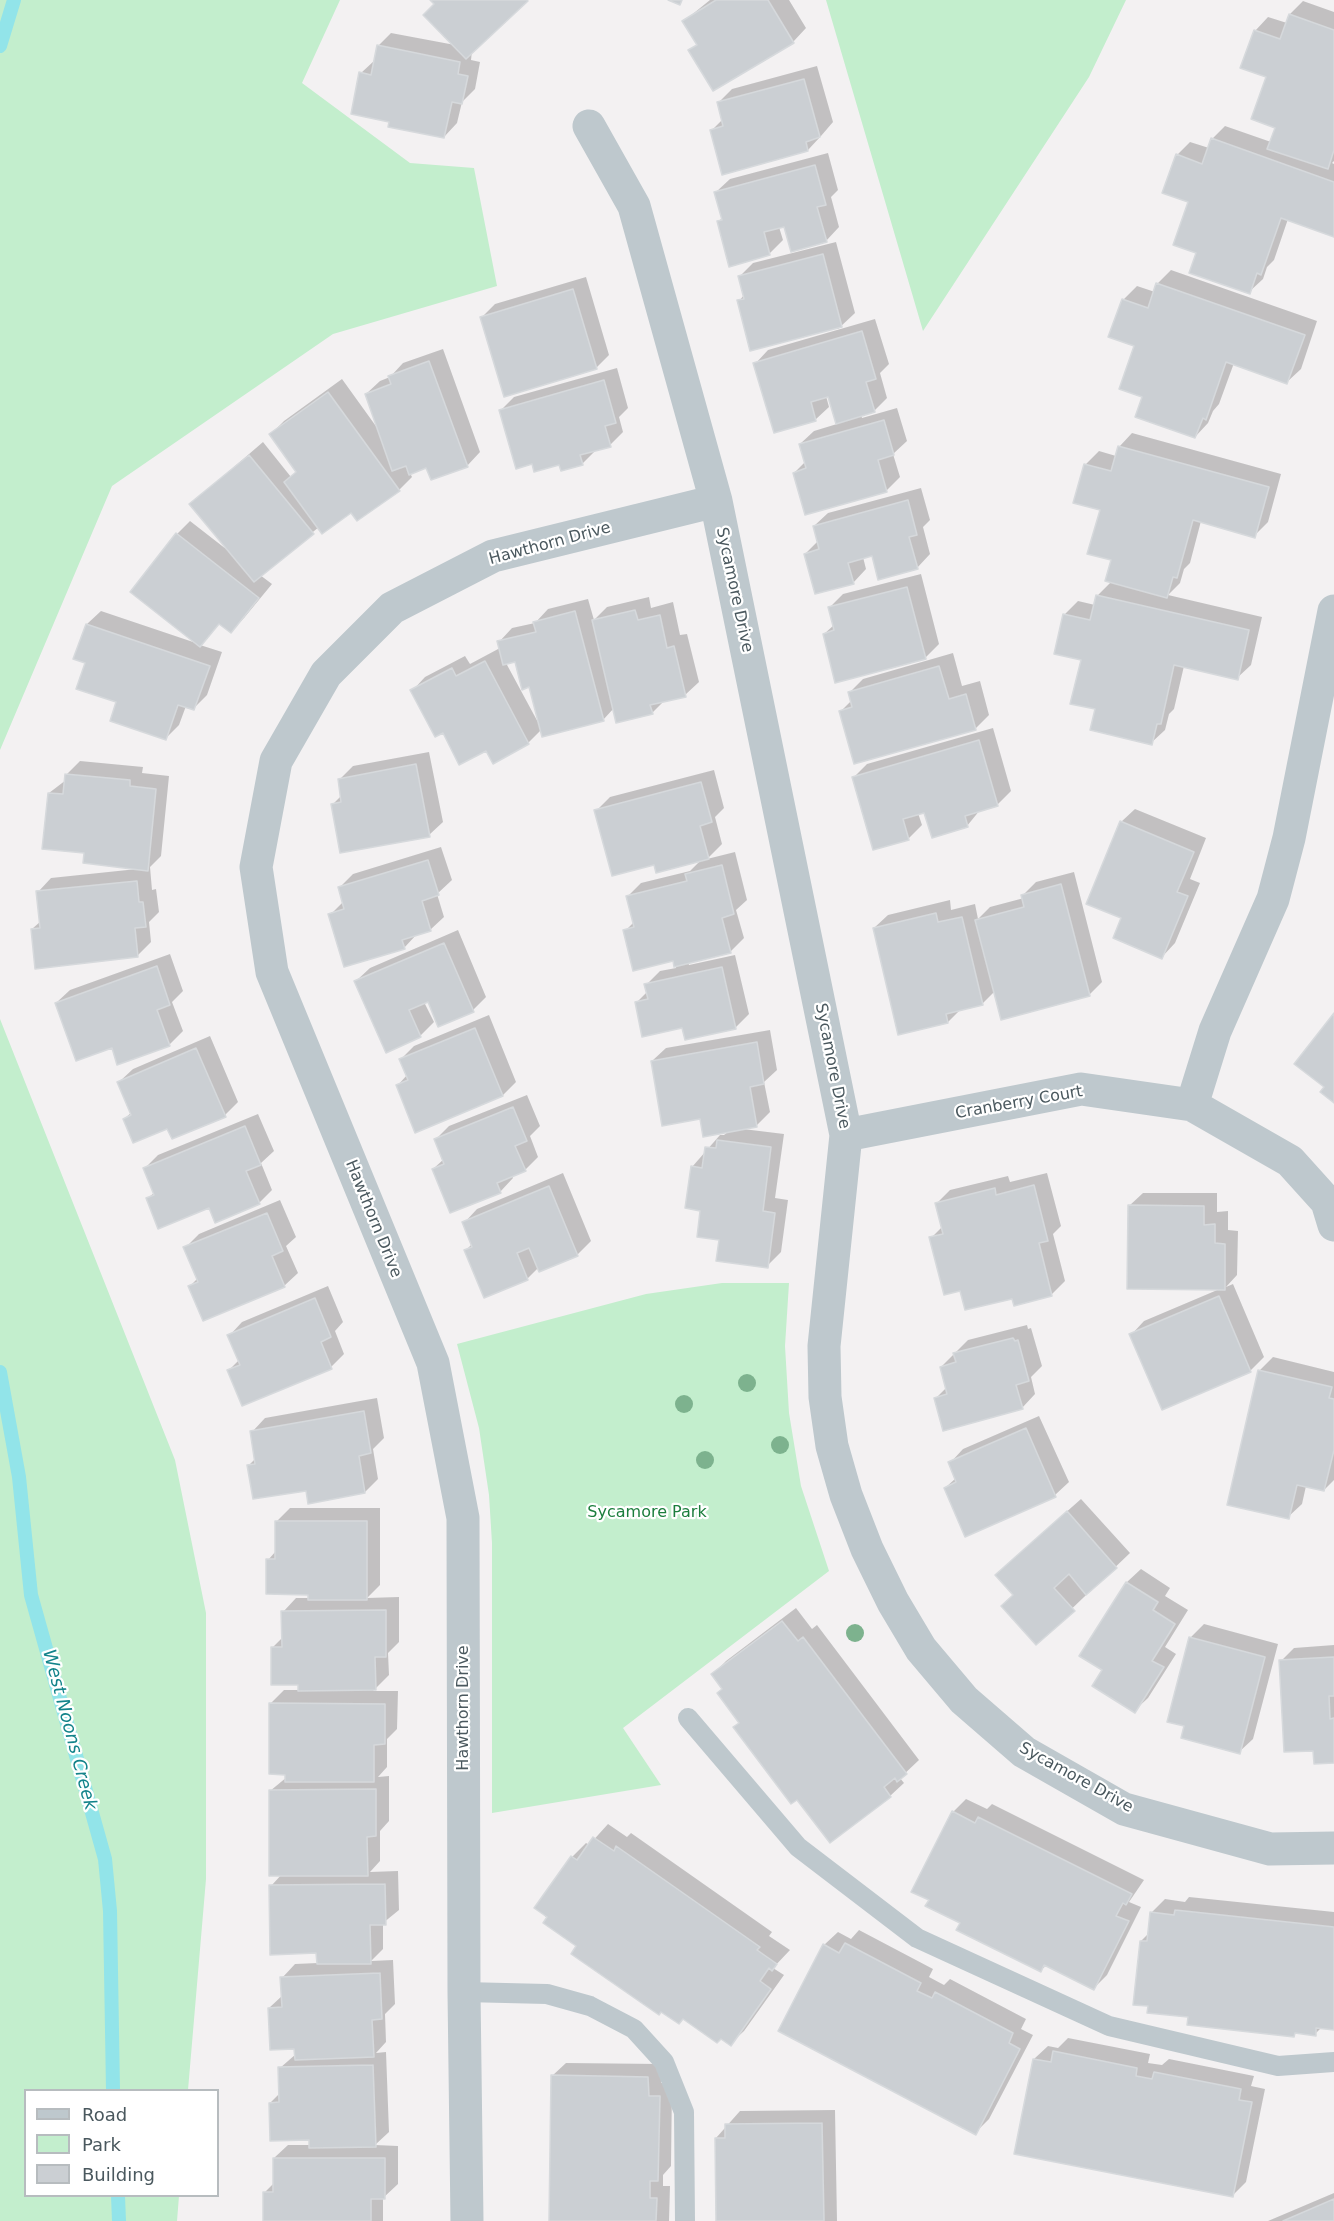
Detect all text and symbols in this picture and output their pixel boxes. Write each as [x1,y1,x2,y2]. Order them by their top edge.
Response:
street label: Hawthorn Drive [487,519,613,569]
street label: Sycamore Drive [711,526,757,654]
street label: Sycamore Drive [810,1002,854,1130]
street label: Cranberry Court [954,1082,1084,1124]
street label: Hawthorn Drive [341,1157,405,1281]
park label: Sycamore Park [587,1503,707,1523]
street label: Hawthorn Drive [454,1645,474,1771]
water label: West Noons Creek [37,1647,101,1813]
street label: Sycamore Drive [1016,1739,1136,1817]
legend [24,2089,219,2197]
text: Road [82,2104,127,2125]
text: Park [82,2134,121,2155]
text: Building [82,2164,155,2185]

